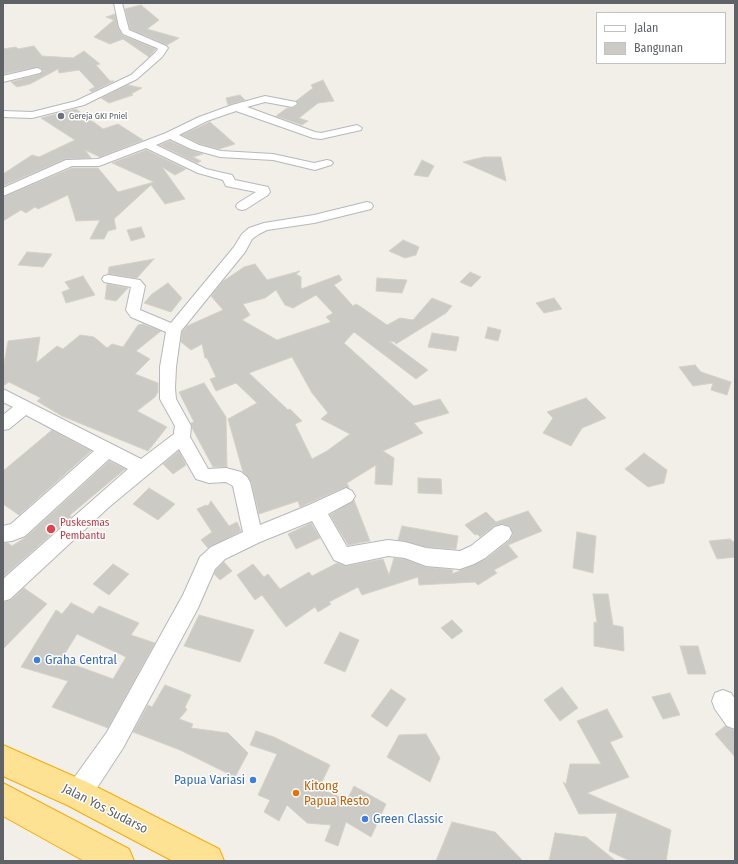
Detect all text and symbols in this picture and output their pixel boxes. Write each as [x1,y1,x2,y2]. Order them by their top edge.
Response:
legend [596,12,726,64]
text: Jalan [634,21,658,35]
text: Bangunan [634,41,683,55]
marker: Gereja GKI Pniel [56,111,66,121]
place label: Gereja GKI Pniel [69,111,127,121]
place label: Puskesmas Pembantu [60,516,110,542]
marker: Puskesmas Pembantu [45,523,57,535]
place label: Graha Central [45,652,117,668]
marker: Graha Central [32,655,42,665]
place label: Papua Variasi [174,772,245,788]
marker: Papua Variasi [248,775,258,785]
place label: Kitong Papua Resto [304,778,369,809]
street label: Jalan Yos Sudarso [60,781,150,837]
marker: Kitong Papua Resto [291,788,301,798]
place label: Green Classic [373,811,443,827]
marker: Green Classic [360,814,370,824]

